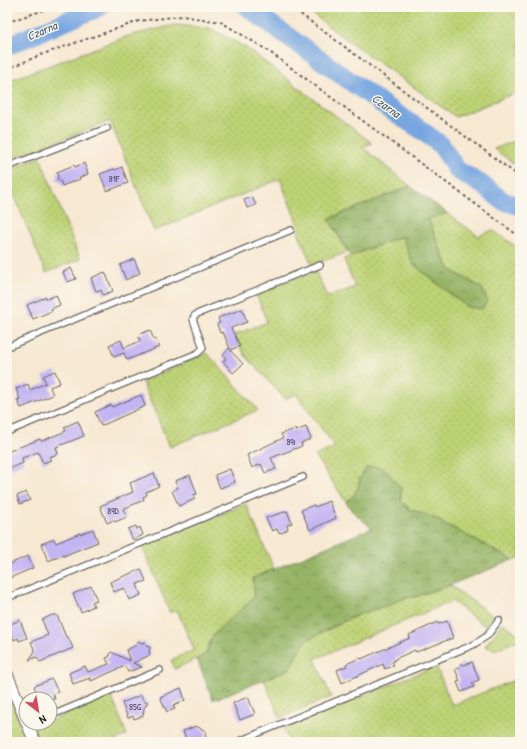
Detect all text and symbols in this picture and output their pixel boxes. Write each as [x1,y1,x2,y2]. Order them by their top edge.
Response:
water label: Czarna [24,16,61,44]
water label: Czarna [369,90,405,122]
house number: 81F [109,173,120,185]
house number: 89i [286,436,296,448]
house number: 89D [107,505,119,517]
north arrow [18,691,58,731]
house number: 85G [129,701,142,713]
text: N [37,712,49,727]

